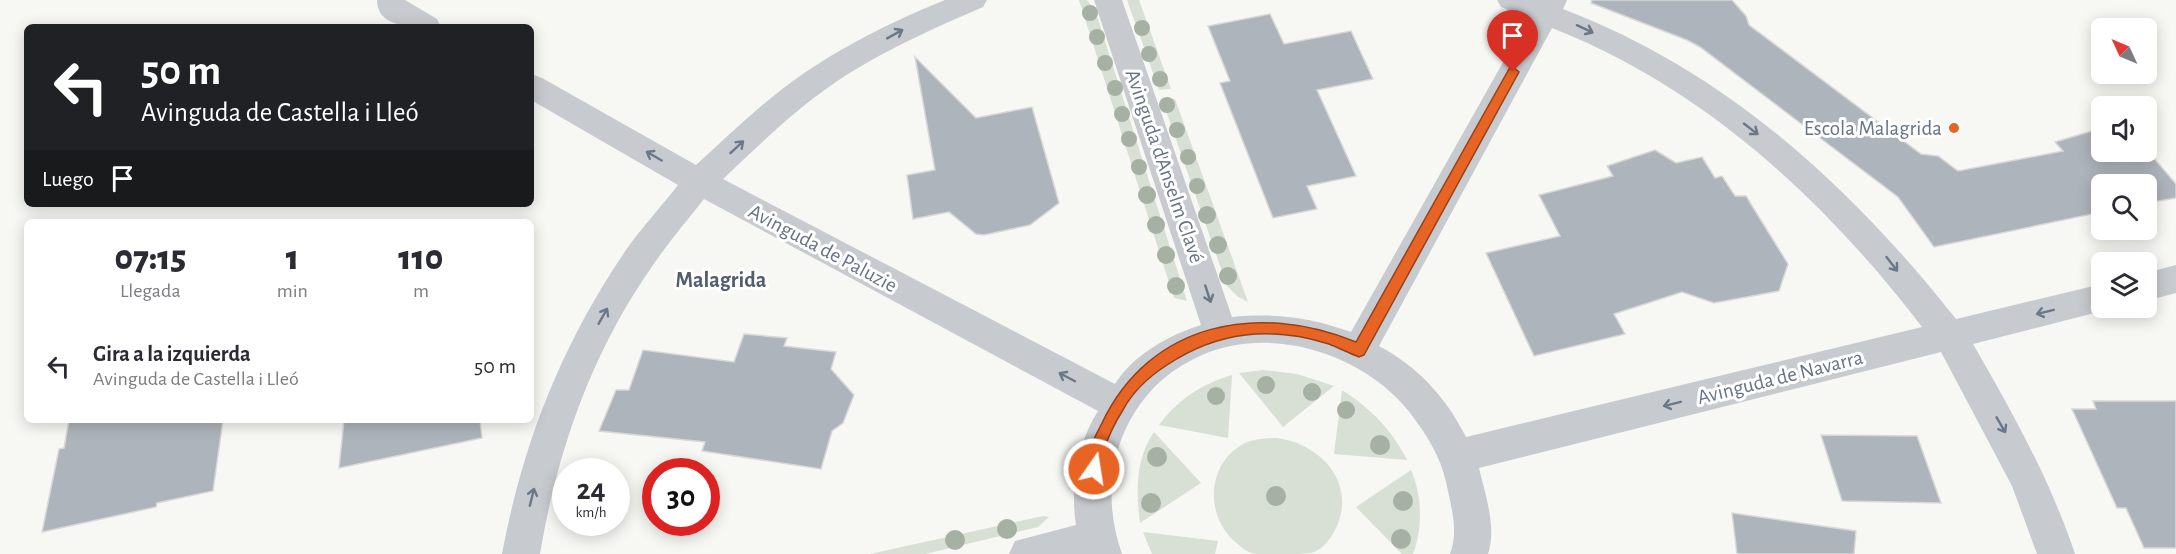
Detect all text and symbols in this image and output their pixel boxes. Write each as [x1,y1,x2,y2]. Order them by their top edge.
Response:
pin [1487,10,1538,72]
north arrow [2091,18,2157,84]
map controls [2091,18,2157,318]
icon: arrive [1496,19,1529,52]
one-way arrow [1575,24,1593,36]
one-way arrow [885,28,903,39]
icon: left [42,48,120,126]
text: 50 m [141,50,221,92]
street label: Avinguda d'Anselm Clavé [1122,67,1208,266]
button: sound [2091,96,2157,162]
text: Avinguda de Castella i Lleó [141,99,419,126]
place label: Escola Malagrida [1804,118,1942,139]
marker: Escola Malagrida [1947,121,1961,135]
one-way arrow [1743,123,1759,136]
one-way arrow [729,140,744,154]
one-way arrow [646,150,663,162]
icon: arrive [106,162,139,195]
text: Luego [42,168,94,190]
button: search [2091,174,2157,240]
street label: Avinguda de Paluzie [745,200,901,296]
text: 07:15 [114,240,186,276]
text: 1 [286,240,299,276]
text: 110 [398,240,444,276]
button: layers [2091,252,2157,318]
one-way arrow [1885,256,1898,272]
district label: Malagrida [676,269,767,291]
text: Llegada [120,281,181,301]
text: min [277,281,308,301]
text: m [413,281,429,301]
one-way arrow [1203,284,1214,303]
one-way arrow [2036,307,2055,319]
one-way arrow [598,308,610,325]
text: Gira a la izquierda [93,343,251,365]
street label: Avinguda de Navarra [1695,347,1865,408]
icon: left [42,350,75,383]
text: 50 m [474,355,516,377]
text: Avinguda de Castella i Lleó [93,369,299,389]
one-way arrow [1058,370,1076,382]
one-way arrow [1663,398,1682,410]
one-way arrow [1995,416,2007,433]
position arrow [1062,437,1126,501]
speed limit sign: 30 [642,458,720,536]
text: 24 [576,475,606,505]
one-way arrow [527,487,539,506]
text: km/h [576,505,606,520]

